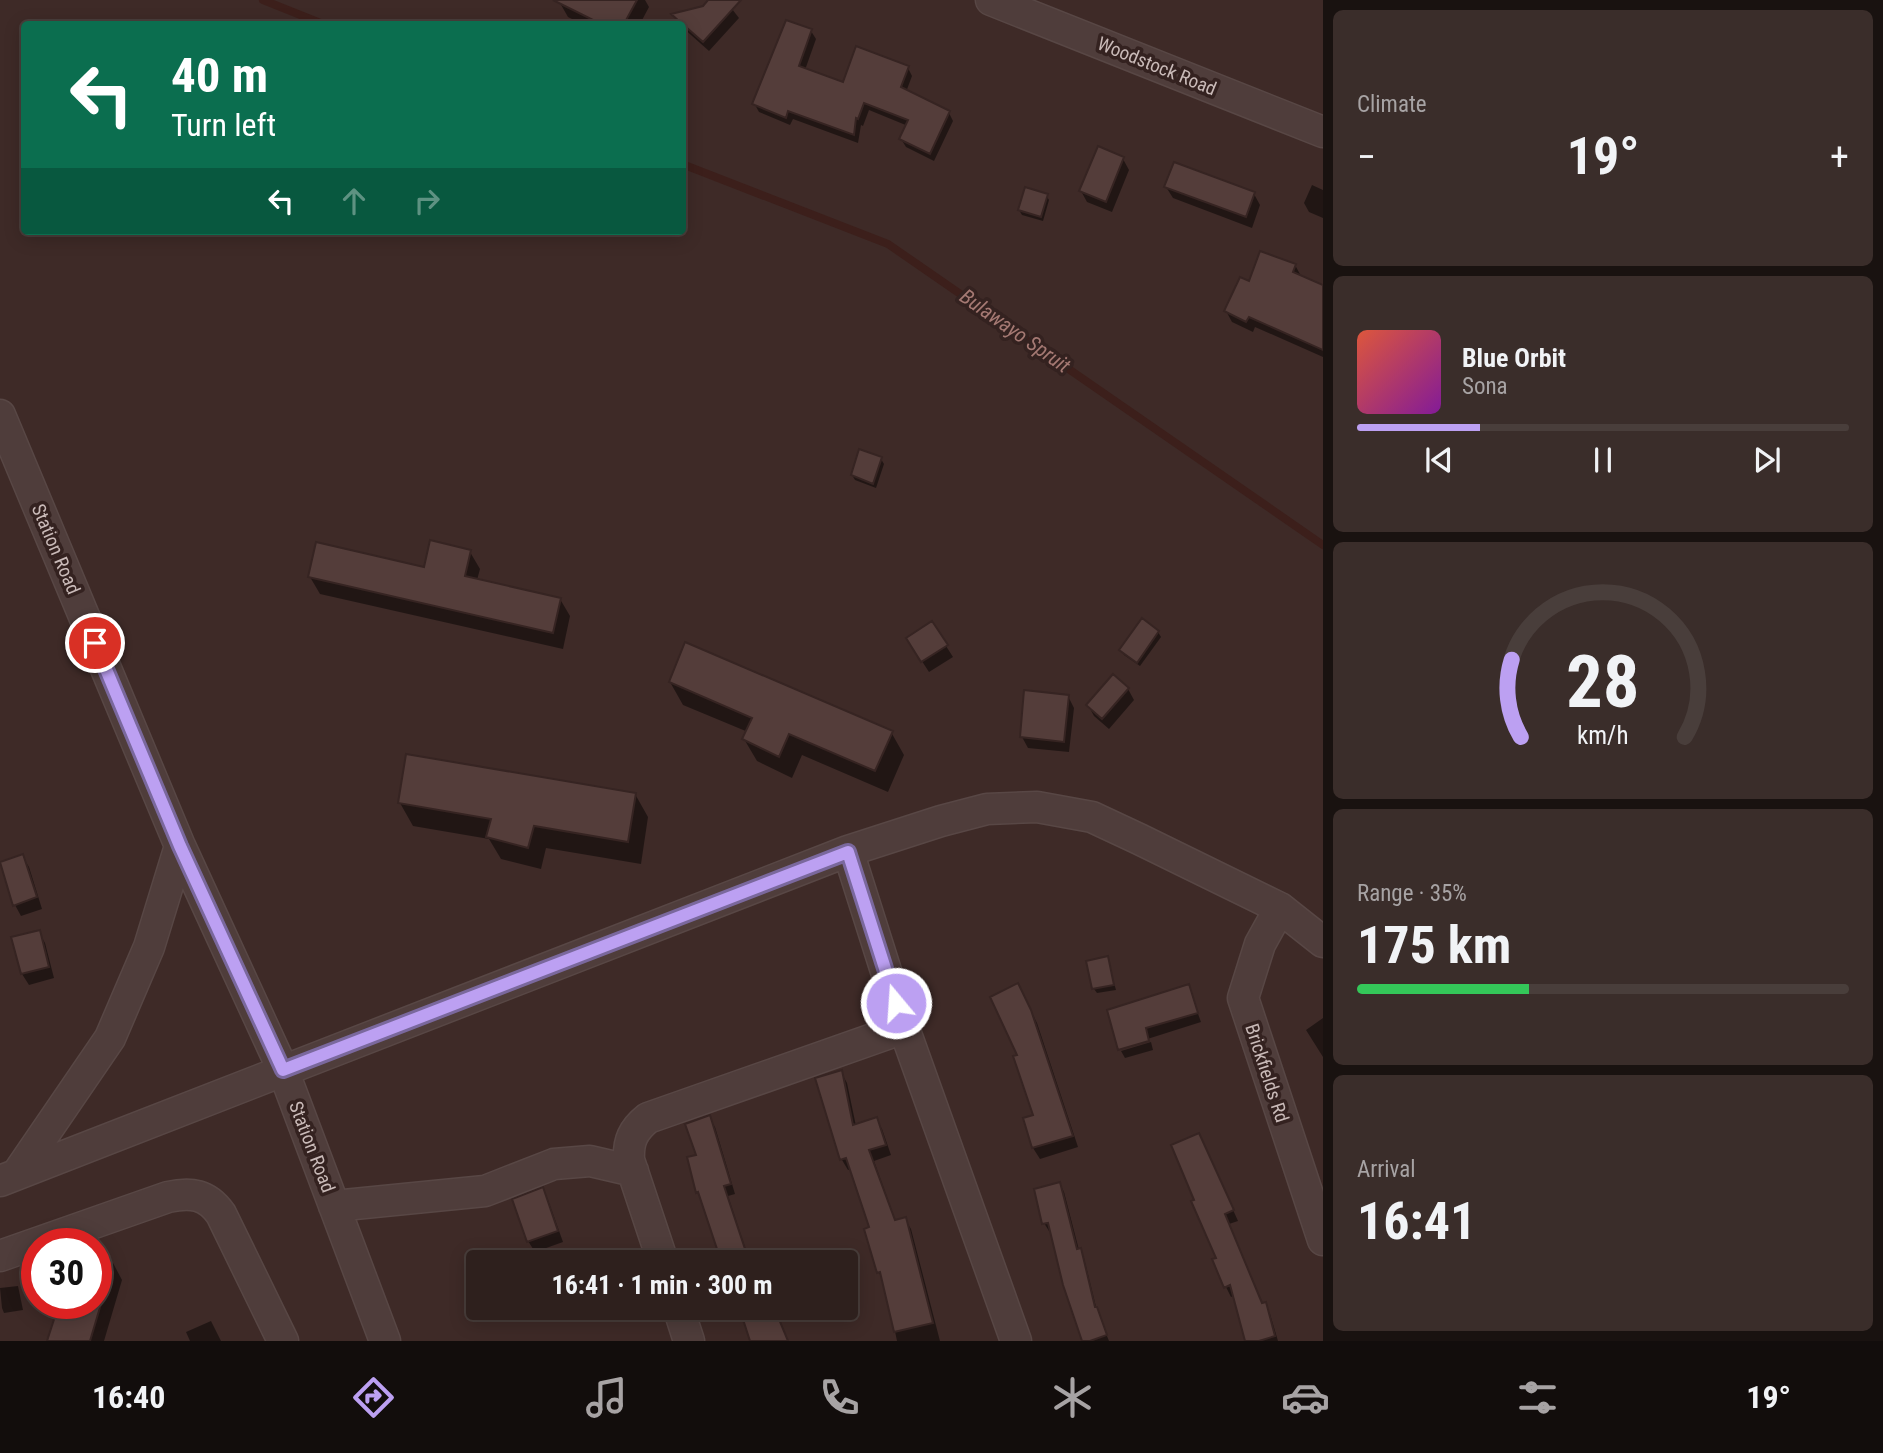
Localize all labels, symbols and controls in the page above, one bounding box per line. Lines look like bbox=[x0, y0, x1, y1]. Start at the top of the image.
street label: Woodstock Road bbox=[1094, 32, 1220, 100]
text: 40 m bbox=[171, 47, 268, 104]
icon: left bbox=[56, 49, 147, 140]
text: Climate bbox=[1357, 91, 1427, 118]
text: Turn left bbox=[171, 106, 276, 144]
text: 19° bbox=[1567, 126, 1639, 187]
text: − bbox=[1357, 135, 1376, 179]
text: + bbox=[1830, 135, 1849, 179]
icon: left bbox=[262, 182, 300, 220]
icon: ahead bbox=[335, 182, 373, 220]
icon: right bbox=[408, 182, 446, 220]
water label: Bulawayo Spruit bbox=[955, 284, 1075, 378]
text: Blue Orbit bbox=[1462, 343, 1566, 373]
text: Sona bbox=[1462, 373, 1508, 400]
icon: previous bbox=[1420, 441, 1458, 479]
icon: pause bbox=[1584, 441, 1622, 479]
icon: next bbox=[1748, 441, 1786, 479]
street label: Station Road bbox=[27, 500, 85, 598]
pin bbox=[65, 613, 125, 673]
icon: arrive bbox=[76, 624, 114, 662]
text: 28 bbox=[1566, 639, 1640, 725]
text: km/h bbox=[1577, 720, 1629, 749]
text: Range · 35% bbox=[1357, 880, 1467, 907]
text: 175 km bbox=[1357, 915, 1511, 976]
position arrow bbox=[859, 966, 933, 1040]
street label: Brickfields Rd bbox=[1240, 1021, 1294, 1125]
street label: Station Road bbox=[284, 1098, 340, 1196]
text: Arrival bbox=[1357, 1156, 1416, 1183]
text: 16:41 bbox=[1357, 1191, 1476, 1252]
speed limit sign: 30 bbox=[21, 1228, 112, 1319]
text: 16:41 · 1 min · 300 m bbox=[552, 1270, 772, 1300]
icon: directions bbox=[349, 1373, 398, 1422]
icon: music bbox=[582, 1373, 631, 1422]
icon: phone bbox=[815, 1373, 864, 1422]
icon: climate bbox=[1048, 1373, 1097, 1422]
icon: car bbox=[1281, 1373, 1330, 1422]
icon: filters bbox=[1513, 1373, 1562, 1422]
text: 16:40 bbox=[92, 1378, 165, 1416]
text: 19° bbox=[1746, 1378, 1791, 1416]

